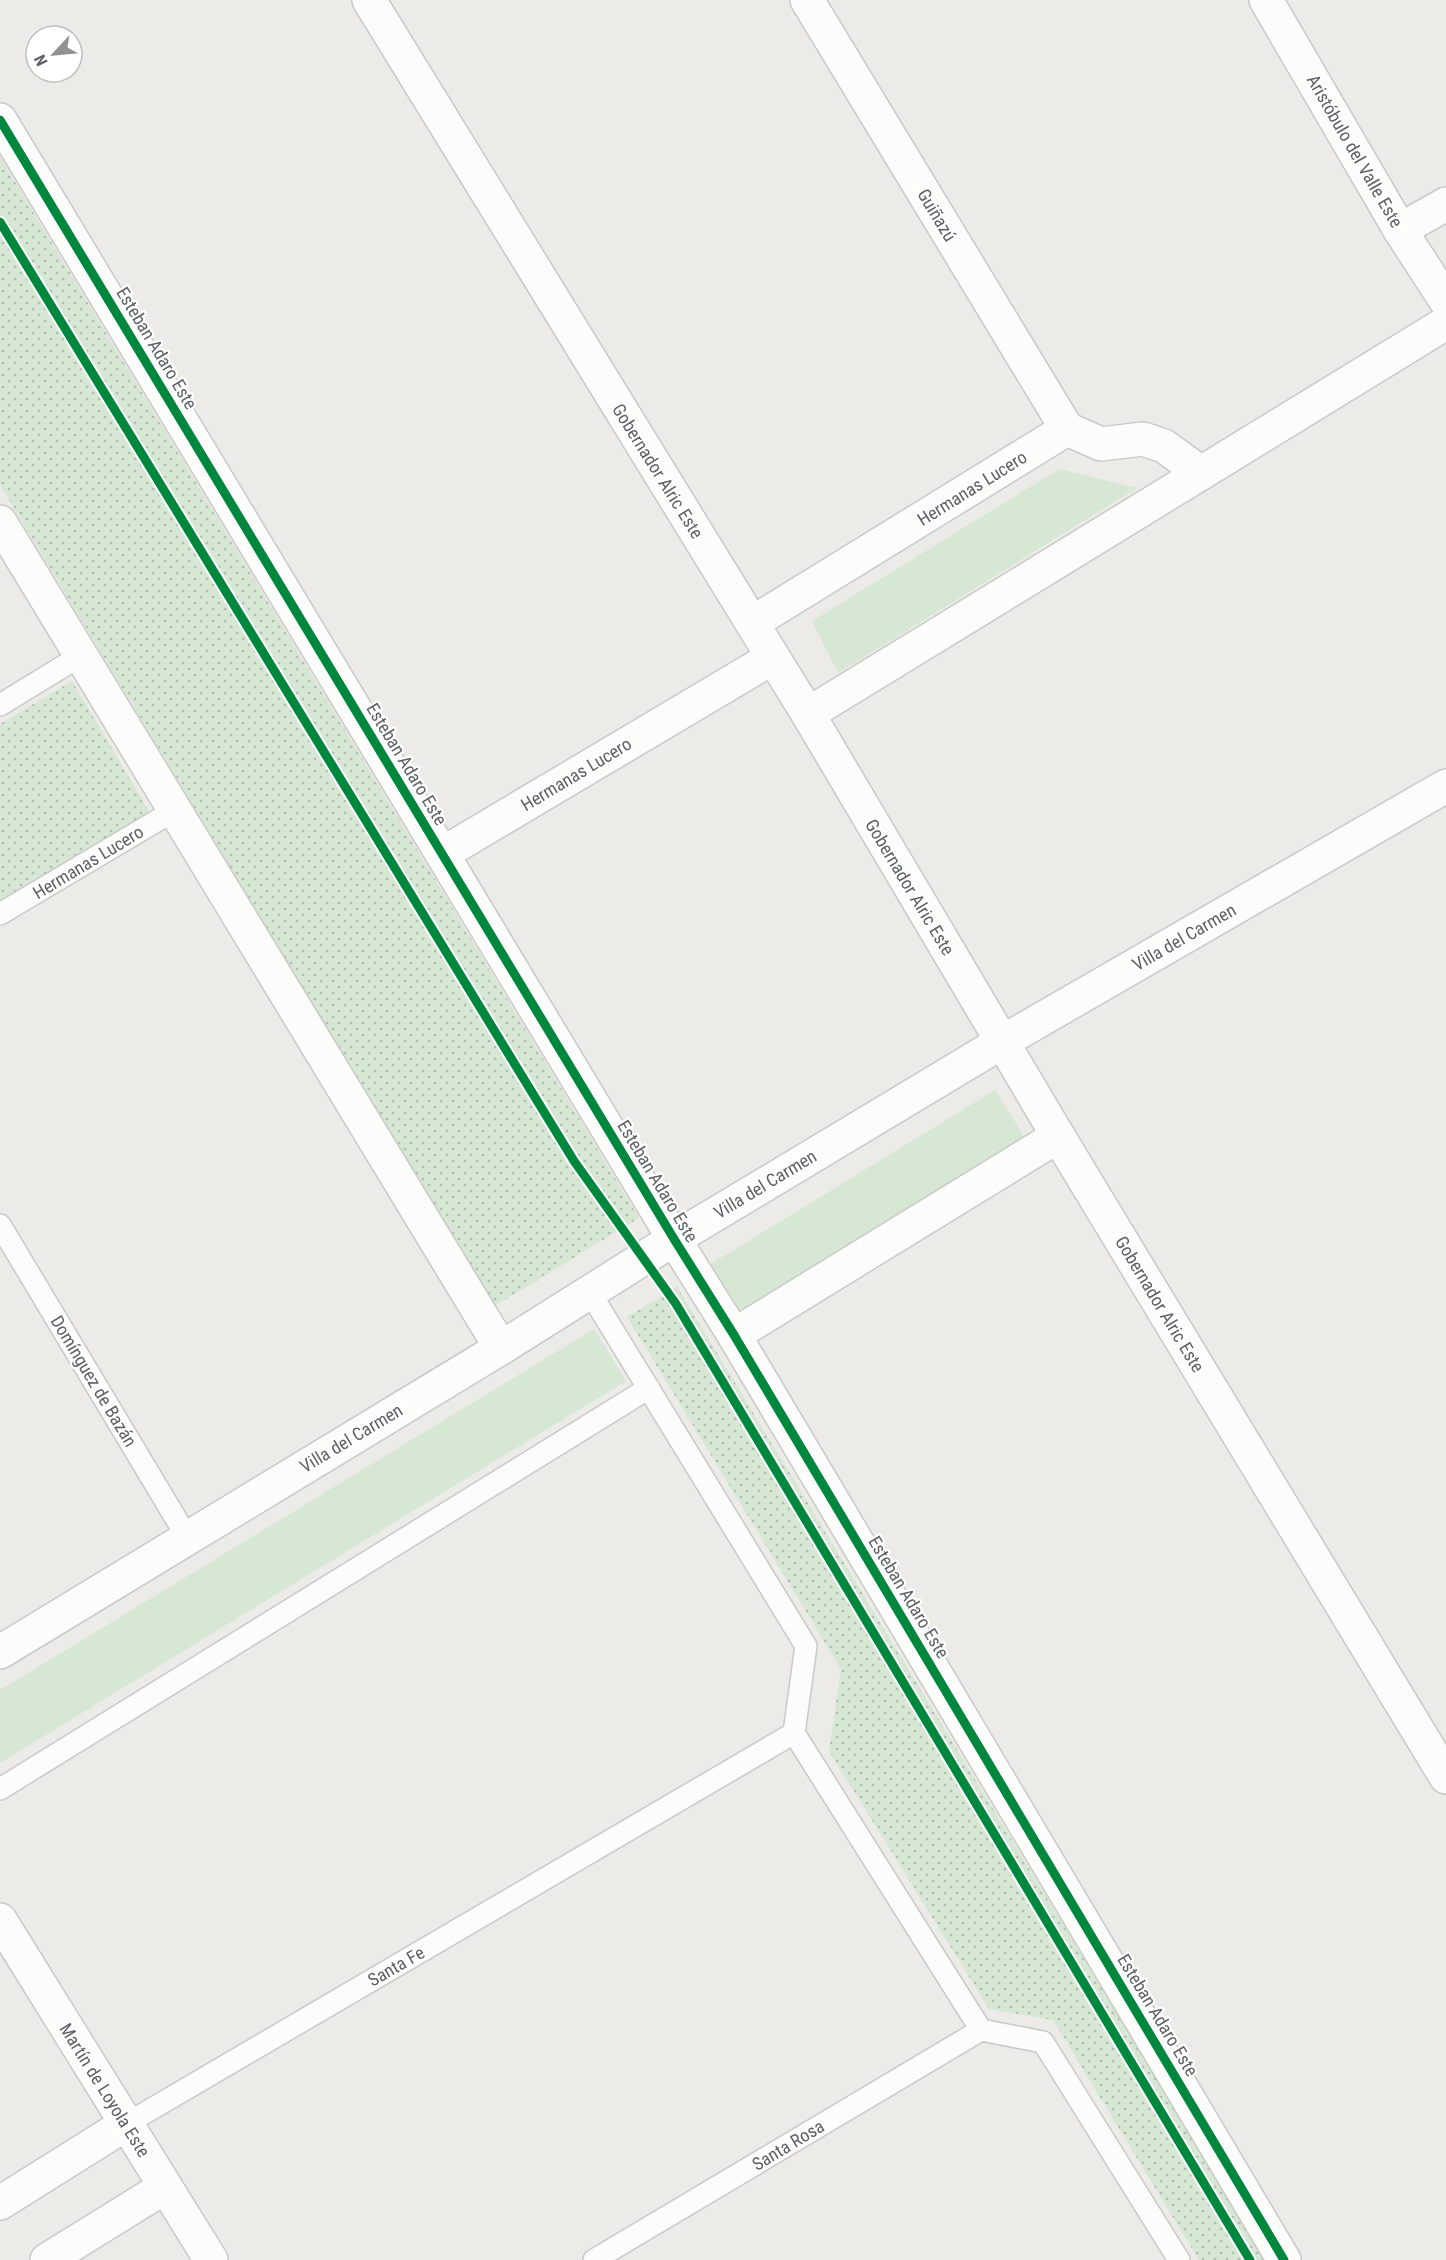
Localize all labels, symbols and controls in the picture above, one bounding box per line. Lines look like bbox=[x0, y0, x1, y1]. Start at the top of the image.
north arrow bbox=[24, 24, 84, 84]
text: N bbox=[30, 52, 52, 69]
street label: Aristóbulo del Valle Este bbox=[1303, 71, 1407, 231]
street label: Guiñazú bbox=[913, 185, 961, 245]
street label: Esteban Adaro Este bbox=[112, 283, 202, 413]
street label: Gobernador Alric Este bbox=[608, 400, 708, 542]
street label: Hermanas Lucero bbox=[913, 446, 1031, 530]
street label: Esteban Adaro Este bbox=[362, 699, 452, 829]
street label: Hermanas Lucero bbox=[517, 733, 635, 815]
street label: Gobernador Alric Este bbox=[861, 815, 959, 959]
street label: Hermanas Lucero bbox=[29, 821, 147, 903]
street label: Villa del Carmen bbox=[1129, 899, 1239, 975]
street label: Esteban Adaro Este bbox=[613, 1116, 703, 1246]
street label: Villa del Carmen bbox=[710, 1145, 820, 1223]
street label: Gobernador Alric Este bbox=[1111, 1232, 1209, 1376]
street label: Domínguez de Bazán bbox=[47, 1312, 141, 1450]
street label: Villa del Carmen bbox=[296, 1399, 406, 1477]
street label: Esteban Adaro Este bbox=[864, 1532, 954, 1662]
street label: Santa Fe bbox=[364, 1941, 428, 1991]
street label: Esteban Adaro Este bbox=[1113, 1950, 1203, 2080]
street label: Martín de Loyola Este bbox=[55, 2019, 155, 2161]
street label: Santa Rosa bbox=[748, 2115, 828, 2175]

